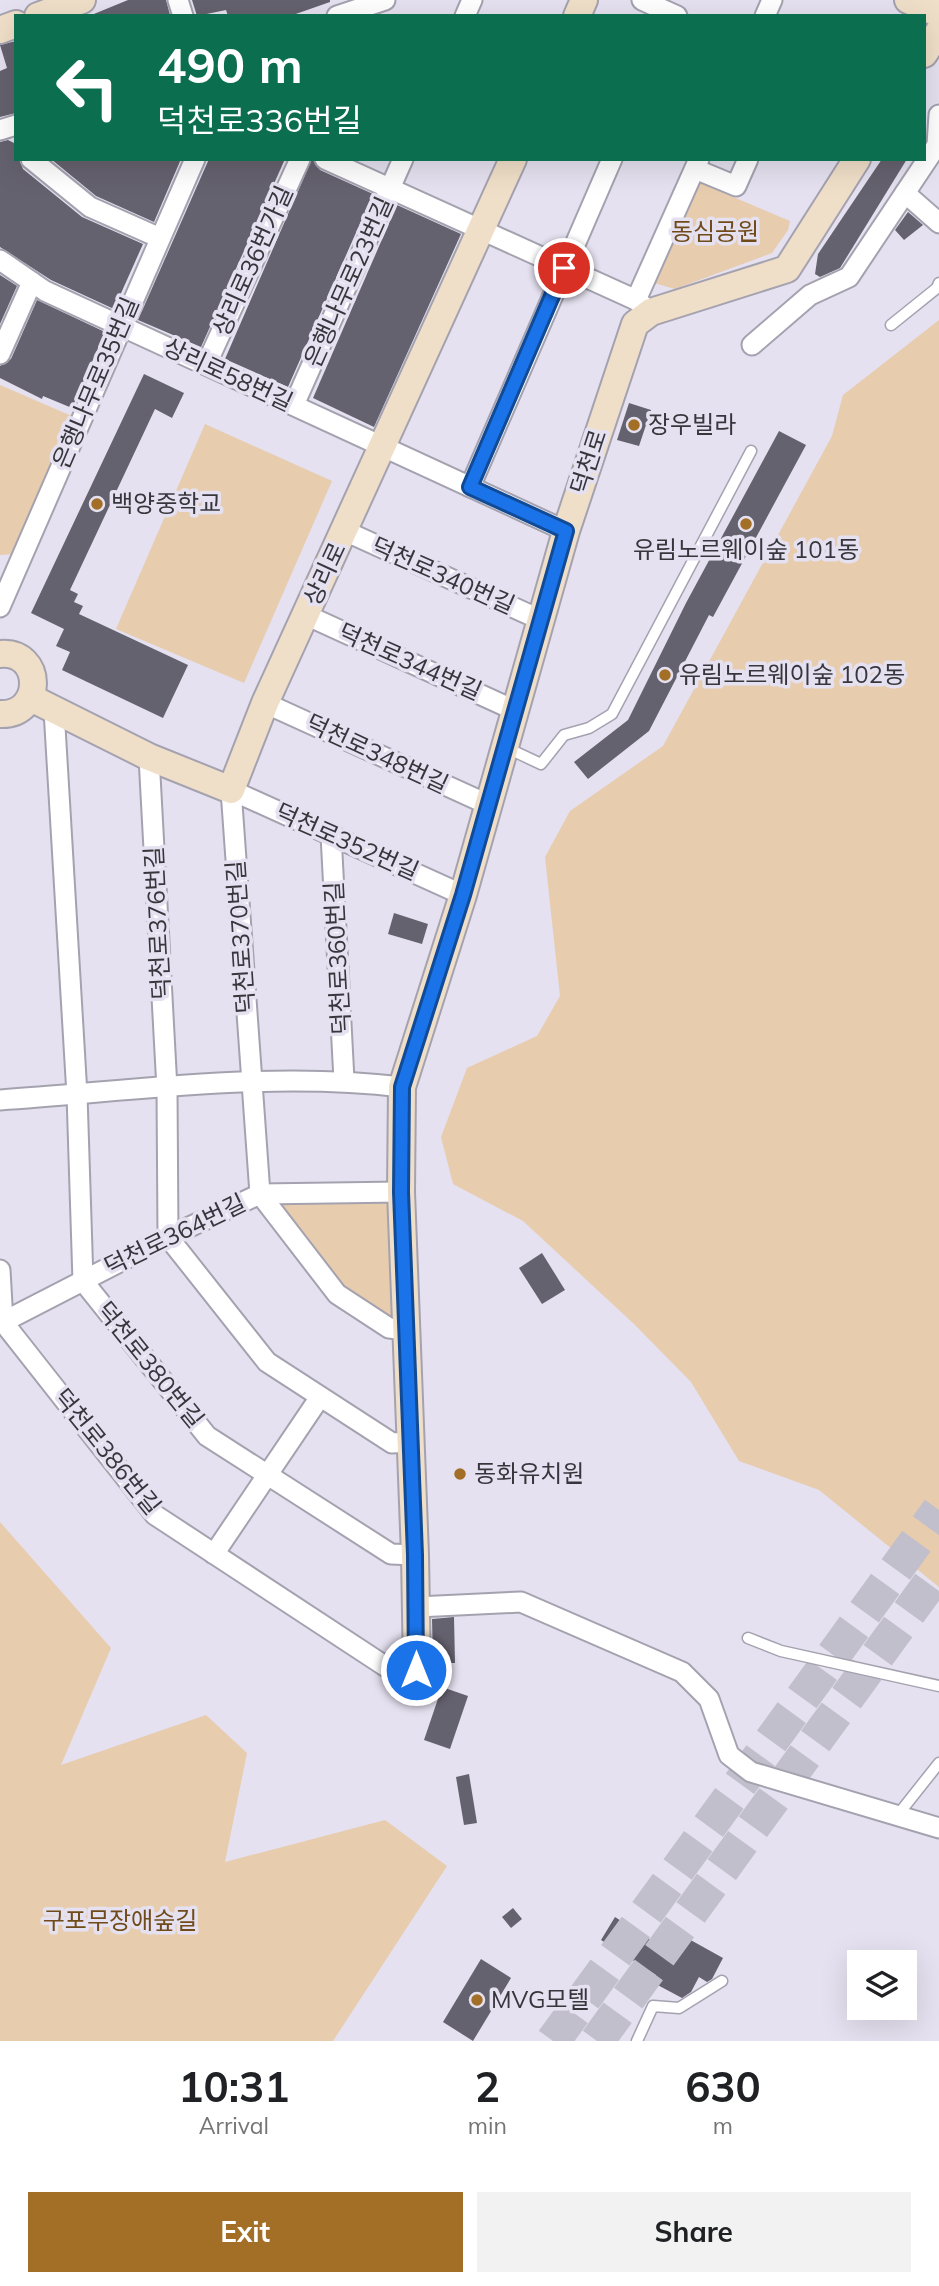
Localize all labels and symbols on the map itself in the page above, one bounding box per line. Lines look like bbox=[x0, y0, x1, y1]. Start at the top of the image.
street label: 상리로36번가길 bbox=[206, 181, 299, 340]
street label: 은행나무로23번길 bbox=[297, 192, 399, 371]
park label: 동심공원 bbox=[671, 216, 759, 246]
pin bbox=[534, 238, 594, 298]
street label: 은행나무로35번길 bbox=[45, 292, 145, 473]
street label: 상리로58번길 bbox=[159, 331, 298, 417]
place label: 장우빌라 bbox=[648, 409, 736, 439]
marker: 장우빌라 bbox=[626, 417, 642, 433]
street label: 덕천로 bbox=[564, 426, 613, 498]
place label: 백양중학교 bbox=[111, 488, 221, 518]
marker: 백양중학교 bbox=[89, 496, 105, 512]
marker: 유림노르웨이숲 101동 bbox=[738, 516, 754, 532]
street label: 덕천로340번길 bbox=[367, 530, 520, 620]
place label: 유림노르웨이숲 101동 bbox=[633, 534, 859, 564]
street label: 상리로 bbox=[296, 537, 352, 610]
street label: 덕천로344번길 bbox=[334, 616, 487, 706]
place label: 유림노르웨이숲 102동 bbox=[679, 659, 905, 689]
marker: 유림노르웨이숲 102동 bbox=[657, 667, 673, 683]
street label: 덕천로348번길 bbox=[301, 707, 453, 799]
street label: 덕천로352번길 bbox=[271, 796, 424, 886]
street label: 덕천로376번길 bbox=[138, 846, 176, 1001]
street label: 덕천로370번길 bbox=[220, 859, 260, 1015]
street label: 덕천로360번길 bbox=[318, 881, 356, 1036]
street label: 덕천로364번길 bbox=[99, 1187, 250, 1281]
street label: 덕천로380번길 bbox=[91, 1295, 211, 1433]
street label: 덕천로386번길 bbox=[48, 1382, 168, 1520]
place label: 동화유치원 bbox=[474, 1458, 584, 1488]
marker: 동화유치원 bbox=[452, 1466, 468, 1482]
position arrow bbox=[379, 1633, 453, 1707]
park label: 구포무장애숲길 bbox=[43, 1905, 197, 1935]
place label: MVG모텔 bbox=[491, 1984, 590, 2014]
marker: MVG모텔 bbox=[469, 1992, 485, 2008]

